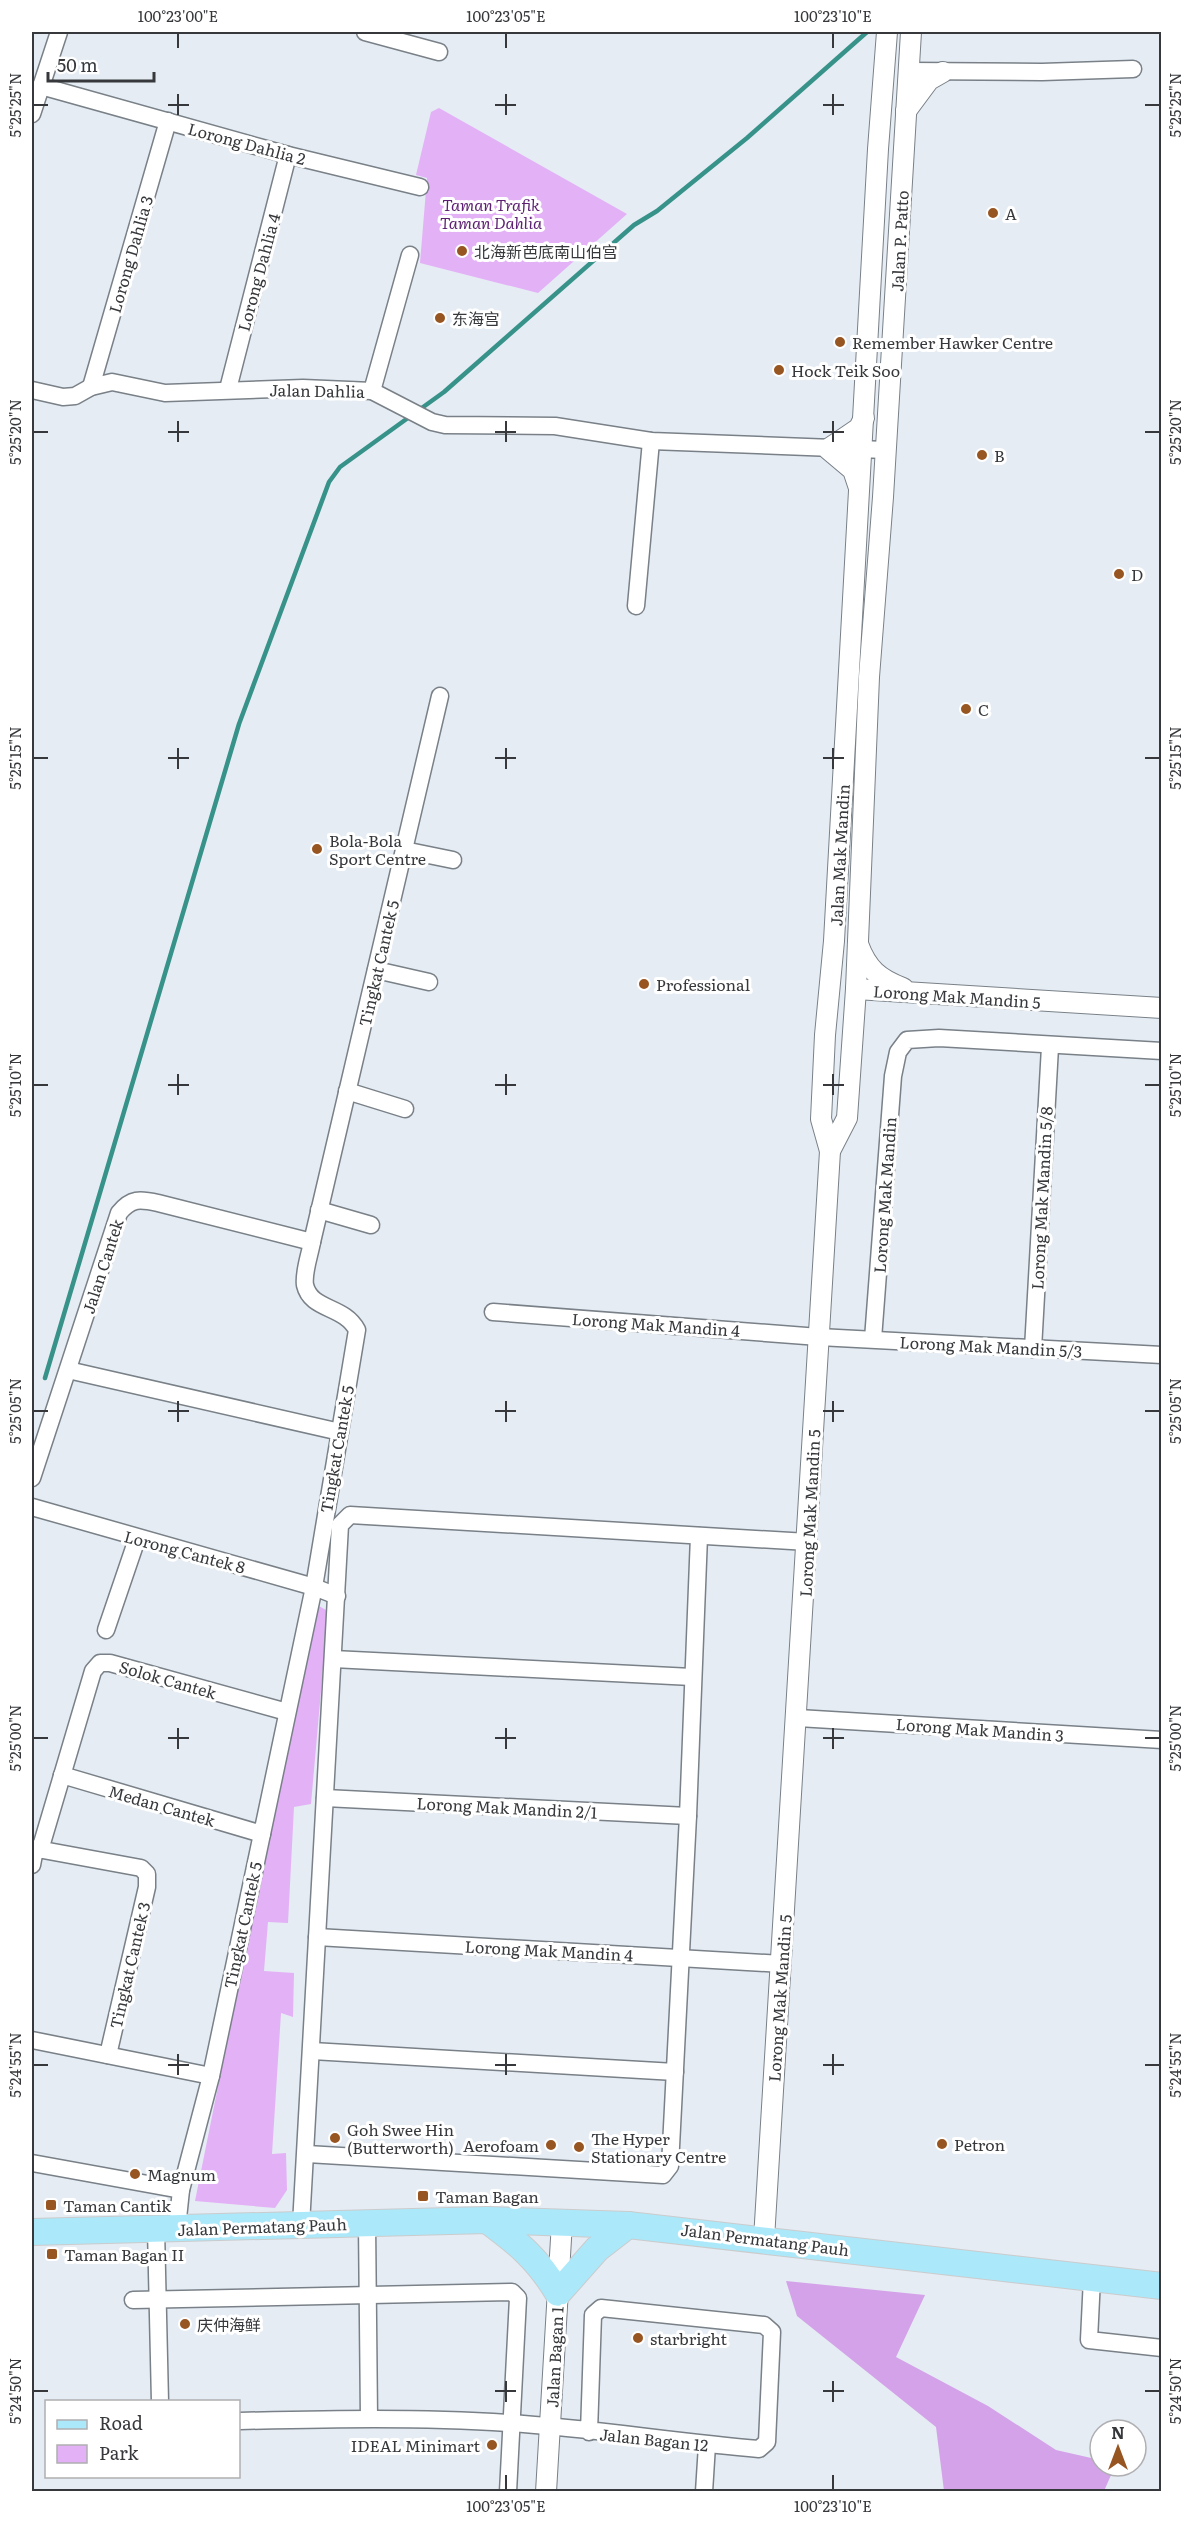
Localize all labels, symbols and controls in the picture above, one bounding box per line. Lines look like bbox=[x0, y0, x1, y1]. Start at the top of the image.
text: 100°23'00"E bbox=[138, 4, 218, 27]
text: 100°23'05"E bbox=[466, 4, 546, 27]
text: 100°23'10"E bbox=[794, 4, 872, 27]
scale bar bbox=[48, 45, 154, 83]
text: 50 m bbox=[57, 51, 98, 78]
text: 5°25'25"N bbox=[3, 73, 26, 137]
text: 5°25'25"N bbox=[1163, 73, 1186, 137]
street label: Lorong Dahlia 2 bbox=[186, 116, 308, 170]
street label: Jalan P. Patto bbox=[884, 190, 914, 292]
street label: Lorong Dahlia 3 bbox=[102, 192, 158, 316]
park label: Taman Trafik Taman Dahlia bbox=[440, 192, 543, 234]
place label: A bbox=[1005, 201, 1017, 225]
marker: A bbox=[986, 206, 1000, 220]
street label: Lorong Dahlia 4 bbox=[231, 210, 285, 334]
place label: 北海新芭底南山伯宫 bbox=[474, 239, 618, 263]
marker: 北海新芭底南山伯宫 bbox=[455, 244, 469, 258]
place label: 东海宫 bbox=[452, 306, 500, 330]
marker: 东海宫 bbox=[433, 311, 447, 325]
place label: Remember Hawker Centre bbox=[852, 330, 1053, 354]
marker: Remember Hawker Centre bbox=[833, 335, 847, 349]
place label: Hock Teik Soo bbox=[791, 358, 900, 382]
marker: Hock Teik Soo bbox=[772, 363, 786, 377]
street label: Jalan Dahlia bbox=[269, 377, 365, 403]
text: 5°25'20"N bbox=[3, 399, 26, 465]
text: 5°25'20"N bbox=[1163, 399, 1186, 465]
place label: B bbox=[994, 443, 1005, 467]
marker: B bbox=[975, 448, 989, 462]
place label: D bbox=[1131, 562, 1143, 586]
marker: D bbox=[1112, 567, 1126, 581]
place label: C bbox=[978, 697, 989, 721]
marker: C bbox=[959, 702, 973, 716]
text: 5°25'15"N bbox=[3, 726, 26, 790]
text: 5°25'15"N bbox=[1163, 726, 1186, 790]
street label: Jalan Mak Mandin bbox=[823, 783, 855, 927]
place label: Bola-Bola Sport Centre bbox=[329, 828, 426, 870]
marker: Bola-Bola Sport Centre bbox=[310, 842, 324, 856]
street label: Tingkat Cantek 5 bbox=[352, 897, 404, 1029]
place label: Professional bbox=[656, 972, 750, 996]
marker: Professional bbox=[637, 977, 651, 991]
street label: Lorong Mak Mandin 5 bbox=[872, 978, 1042, 1014]
text: 5°25'10"N bbox=[3, 1053, 26, 1117]
text: 5°25'10"N bbox=[1163, 1053, 1186, 1117]
street label: Lorong Mak Mandin 5/8 bbox=[1024, 1106, 1058, 1290]
street label: Lorong Mak Mandin bbox=[867, 1116, 901, 1274]
street label: Jalan Cantek bbox=[75, 1215, 129, 1316]
street label: Lorong Mak Mandin 4 bbox=[571, 1306, 741, 1342]
street label: Lorong Mak Mandin 5/3 bbox=[899, 1329, 1083, 1363]
text: 5°25'05"N bbox=[3, 1378, 26, 1444]
text: 5°25'05"N bbox=[1163, 1378, 1186, 1444]
street label: Tingkat Cantek 5 bbox=[313, 1383, 359, 1515]
street label: Lorong Mak Mandin 5 bbox=[793, 1429, 825, 1597]
street label: Lorong Cantek 8 bbox=[122, 1523, 248, 1579]
street label: Solok Cantek bbox=[117, 1654, 220, 1704]
text: 5°25'00"N bbox=[3, 1705, 26, 1771]
text: 5°25'00"N bbox=[1163, 1705, 1186, 1771]
street label: Lorong Mak Mandin 3 bbox=[895, 1711, 1065, 1747]
street label: Medan Cantek bbox=[106, 1778, 218, 1832]
street label: Lorong Mak Mandin 2/1 bbox=[416, 1790, 599, 1824]
street label: Tingkat Cantek 5 bbox=[217, 1859, 267, 1991]
street label: Tingkat Cantek 3 bbox=[103, 1899, 155, 2031]
street label: Lorong Mak Mandin 5 bbox=[761, 1913, 797, 2083]
street label: Lorong Mak Mandin 4 bbox=[464, 1934, 634, 1966]
text: 5°24'55"N bbox=[3, 2032, 26, 2098]
text: 5°24'55"N bbox=[1163, 2032, 1186, 2098]
place label: Goh Swee Hin (Butterworth) bbox=[347, 2117, 454, 2159]
place label: The Hyper Stationary Centre bbox=[591, 2126, 726, 2168]
marker: Goh Swee Hin (Butterworth) bbox=[328, 2131, 342, 2145]
place label: Petron bbox=[954, 2132, 1005, 2156]
place label: Aerofoam bbox=[463, 2133, 539, 2157]
marker: Petron bbox=[935, 2137, 949, 2151]
marker: Aerofoam bbox=[544, 2138, 558, 2152]
marker: The Hyper Stationary Centre bbox=[572, 2140, 586, 2154]
place label: Magnum bbox=[147, 2162, 217, 2186]
marker: Magnum bbox=[128, 2167, 142, 2181]
place label: Taman Bagan bbox=[435, 2184, 539, 2208]
marker: Taman Bagan bbox=[416, 2189, 430, 2203]
place label: Taman Cantik bbox=[63, 2193, 171, 2217]
marker: Taman Cantik bbox=[44, 2198, 58, 2212]
street label: Jalan Permatang Pauh bbox=[177, 2211, 348, 2241]
street label: Jalan Permatang Pauh bbox=[679, 2217, 851, 2261]
place label: Taman Bagan II bbox=[64, 2242, 184, 2266]
marker: Taman Bagan II bbox=[45, 2247, 59, 2261]
street label: Jalan Bagan 1 bbox=[539, 2305, 569, 2408]
place label: 庆仲海鲜 bbox=[197, 2312, 261, 2336]
marker: 庆仲海鲜 bbox=[178, 2317, 192, 2331]
place label: starbright bbox=[650, 2326, 727, 2350]
marker: starbright bbox=[631, 2331, 645, 2345]
text: 5°24'50"N bbox=[3, 2358, 26, 2424]
text: 5°24'50"N bbox=[1163, 2358, 1186, 2424]
legend bbox=[45, 2400, 240, 2478]
text: Road bbox=[99, 2409, 143, 2436]
north arrow bbox=[1088, 2418, 1148, 2478]
text: N bbox=[1111, 2420, 1125, 2444]
street label: Jalan Bagan 12 bbox=[598, 2421, 710, 2457]
place label: IDEAL Minimart bbox=[351, 2433, 481, 2457]
marker: IDEAL Minimart bbox=[485, 2438, 499, 2452]
text: Park bbox=[99, 2439, 140, 2466]
text: 100°23'05"E bbox=[466, 2494, 546, 2517]
text: 100°23'10"E bbox=[794, 2494, 872, 2517]

